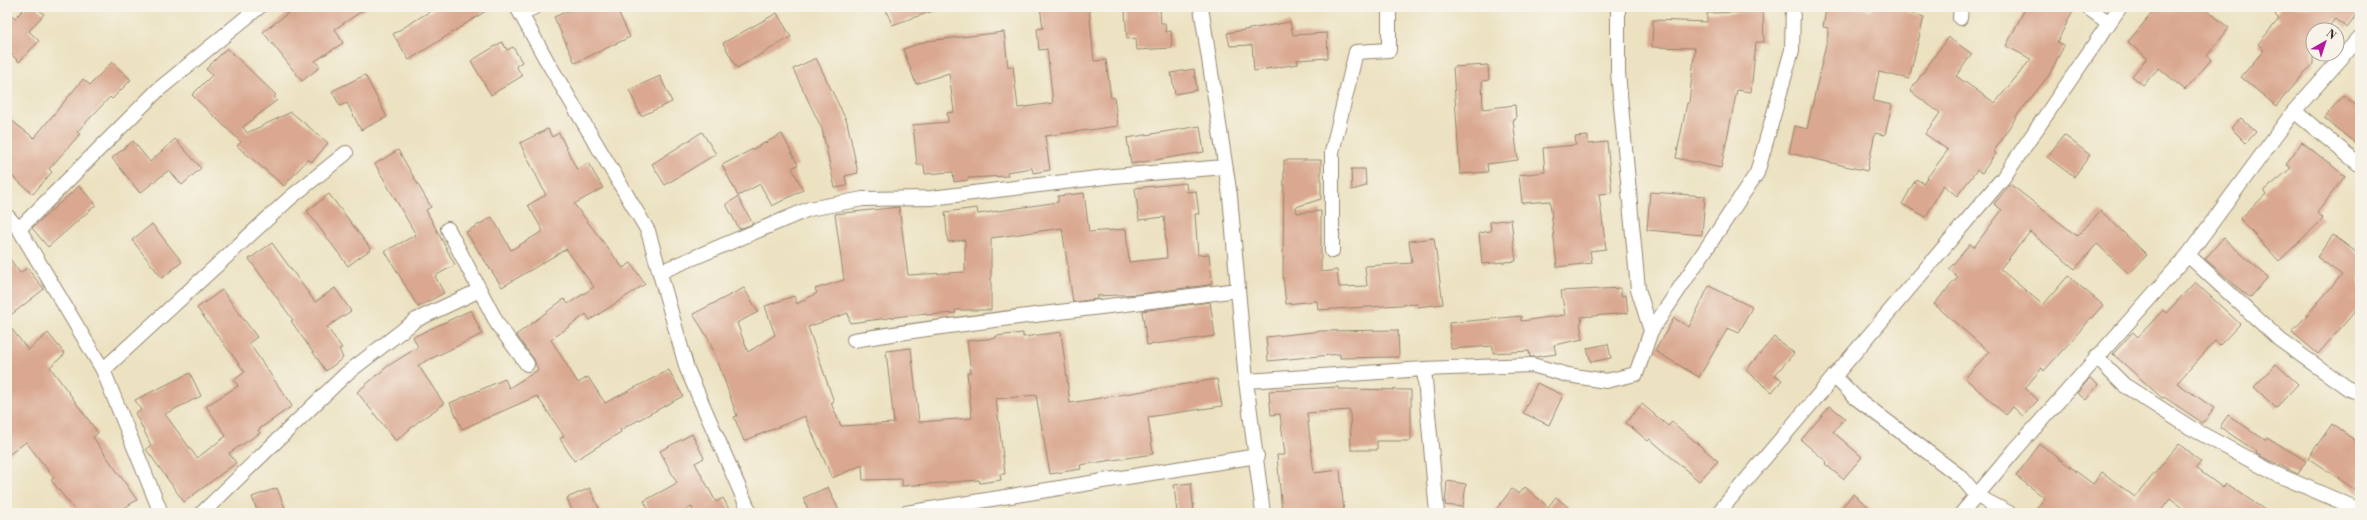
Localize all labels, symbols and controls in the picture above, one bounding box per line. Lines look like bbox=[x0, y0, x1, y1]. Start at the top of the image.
north arrow bbox=[2305, 22, 2345, 62]
text: N bbox=[2323, 27, 2339, 43]

